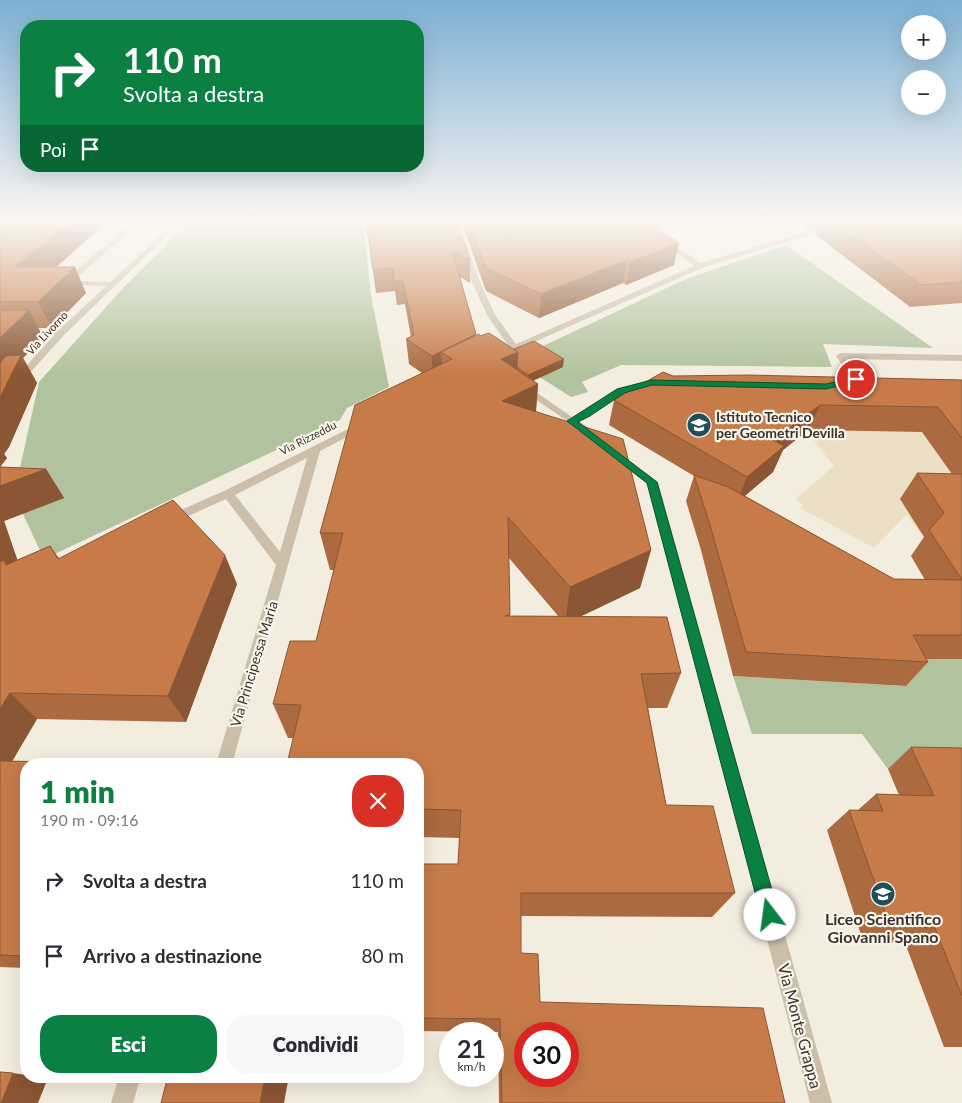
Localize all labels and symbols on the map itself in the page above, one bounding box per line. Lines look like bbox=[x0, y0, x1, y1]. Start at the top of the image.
street label: Via Livorno bbox=[23, 308, 70, 357]
pin bbox=[835, 358, 877, 400]
place label: Istituto Tecnico per Geometri Devilla bbox=[716, 408, 845, 441]
school or university icon: Istituto Tecnico per Geometri Devilla bbox=[686, 412, 712, 438]
street label: Via Rizzeddu bbox=[277, 418, 338, 457]
street label: Via Principessa Maria bbox=[226, 599, 281, 729]
school or university icon: Liceo Scientifico Giovanni Spano bbox=[870, 881, 896, 907]
position arrow bbox=[743, 888, 795, 940]
place label: Liceo Scientifico Giovanni Spano bbox=[825, 909, 941, 946]
street label: Via Monte Grappa bbox=[775, 961, 826, 1090]
speed limit sign: 30 bbox=[514, 1022, 579, 1087]

